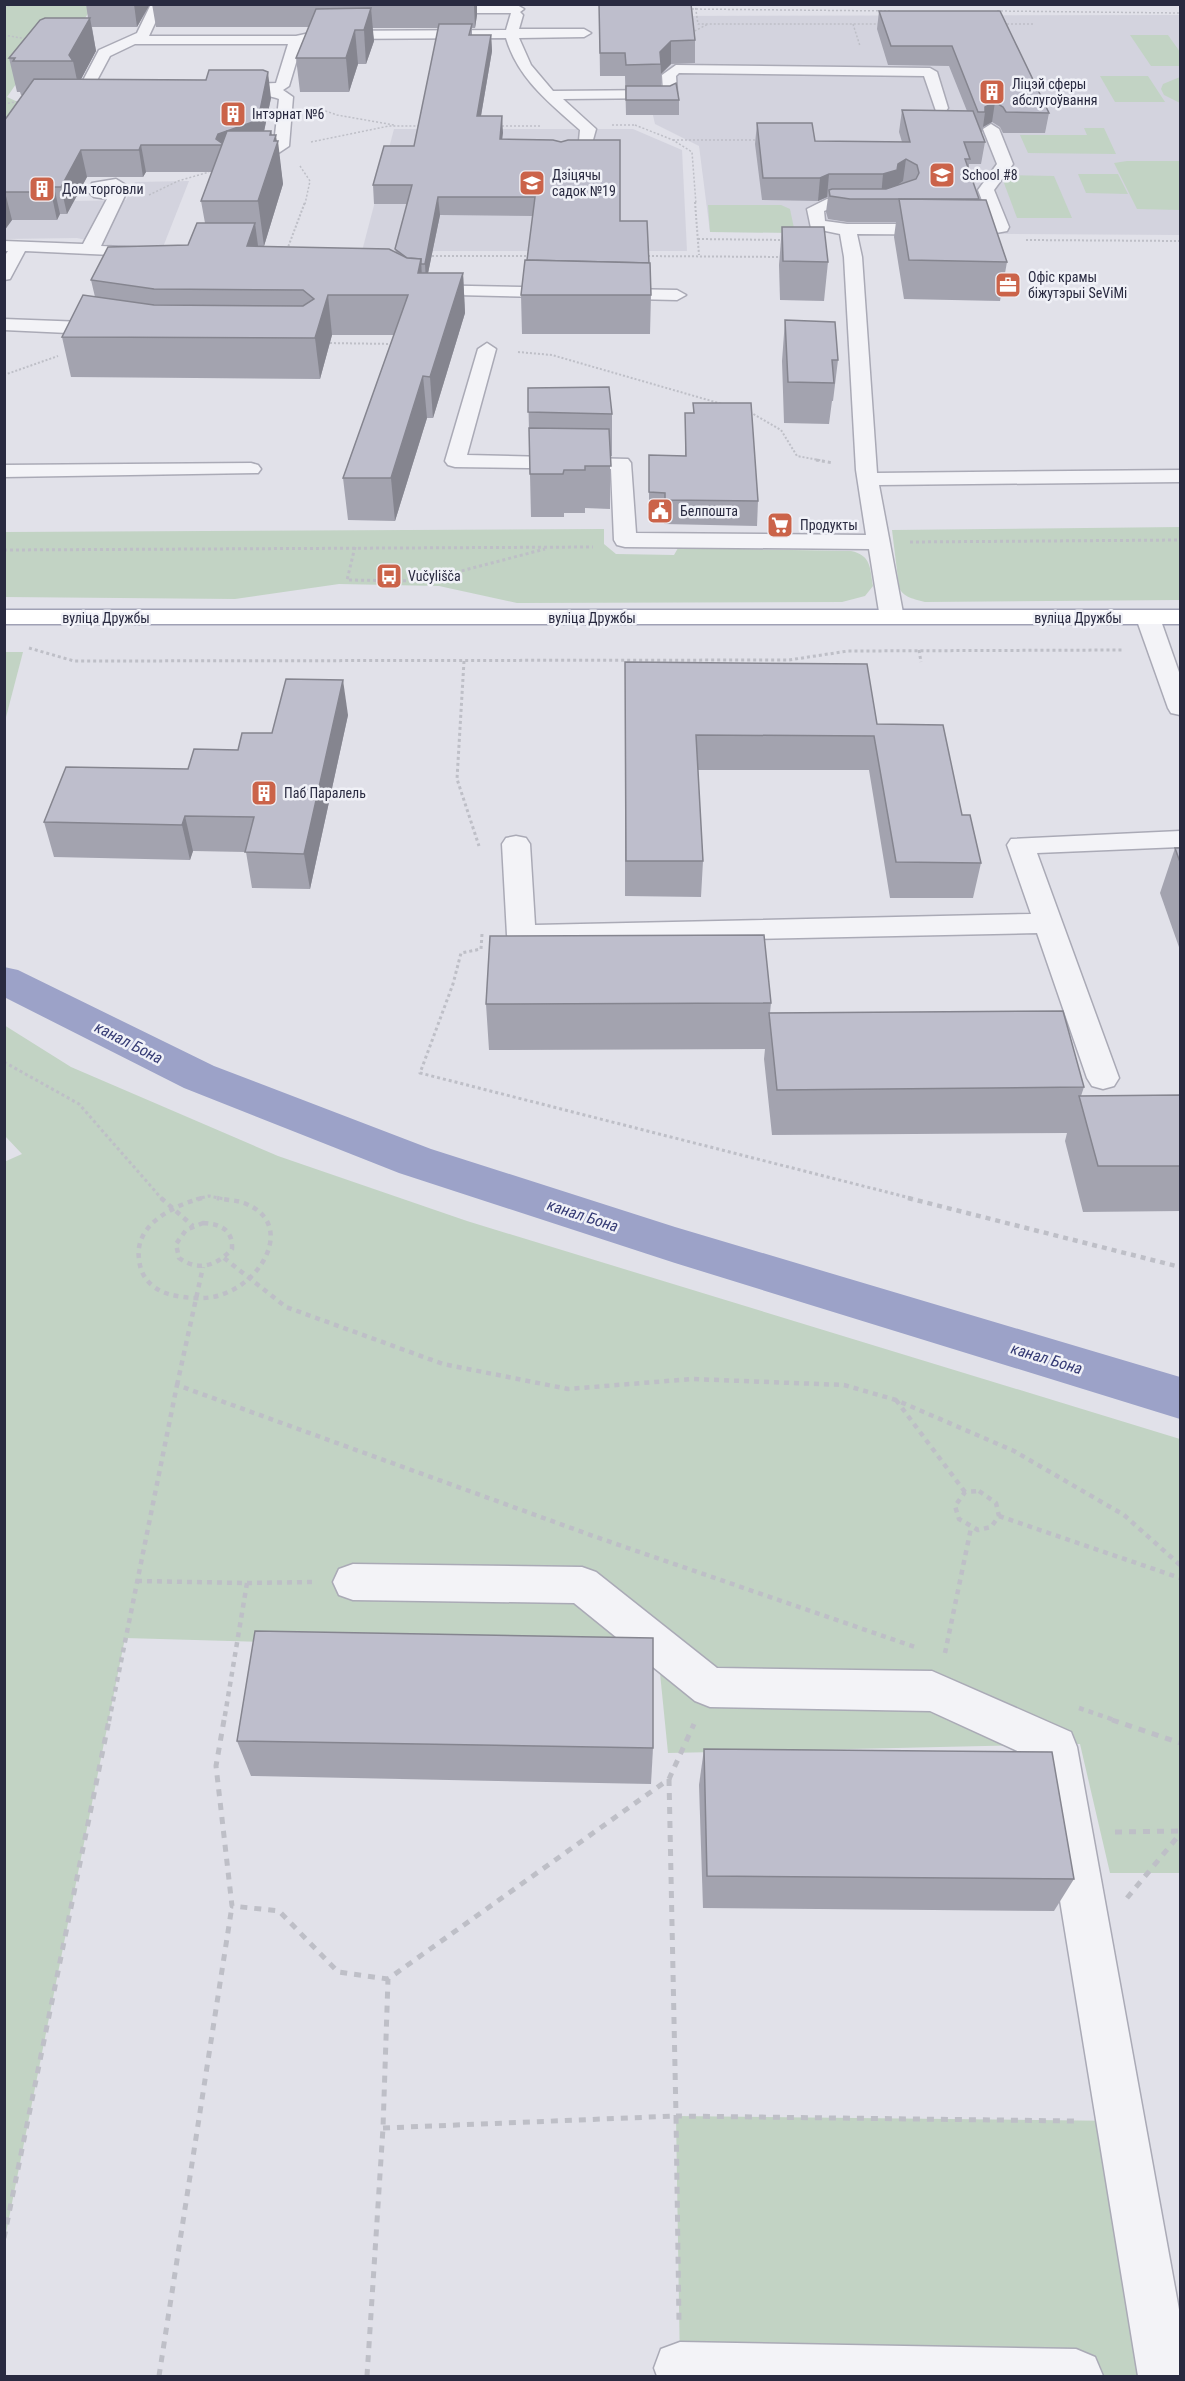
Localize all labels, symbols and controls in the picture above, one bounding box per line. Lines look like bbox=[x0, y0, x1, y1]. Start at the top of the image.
place label: Ліцэй сферы абслугоўвання bbox=[1012, 76, 1098, 108]
building icon: Ліцэй сферы абслугоўвання bbox=[977, 77, 1007, 107]
building icon: Інтэрнат №6 bbox=[218, 99, 248, 129]
place label: Інтэрнат №6 bbox=[252, 106, 324, 122]
school or university icon: School #8 bbox=[927, 160, 957, 190]
place label: Дзіцячы садок №19 bbox=[552, 167, 616, 199]
place label: School #8 bbox=[962, 167, 1018, 183]
school or university icon: Дзіцячы садок №19 bbox=[517, 168, 547, 198]
building icon: Дом торговли bbox=[27, 174, 57, 204]
place label: Дом торговли bbox=[62, 181, 144, 197]
place label: Офіс крамы біжутэрыі SeViMi bbox=[1028, 269, 1127, 301]
office icon: Офіс крамы біжутэрыі SeViMi bbox=[993, 270, 1023, 300]
public building icon: Белпошта bbox=[645, 496, 675, 526]
place label: Белпошта bbox=[680, 503, 738, 519]
supermarket icon: Продукты bbox=[765, 510, 795, 540]
place label: Продукты bbox=[800, 517, 858, 533]
bus stop icon: Vučylišča bbox=[374, 561, 404, 591]
place label: Vučylišča bbox=[408, 568, 461, 584]
street label: вуліца Дружбы bbox=[62, 610, 150, 626]
street label: вуліца Дружбы bbox=[548, 610, 636, 626]
street label: вуліца Дружбы bbox=[1034, 610, 1122, 626]
building icon: Паб Паралель bbox=[249, 778, 279, 808]
place label: Паб Паралель bbox=[284, 785, 366, 801]
water label: канал Бона bbox=[92, 1017, 166, 1068]
water label: канал Бона bbox=[545, 1195, 621, 1236]
water label: канал Бона bbox=[1009, 1339, 1085, 1378]

